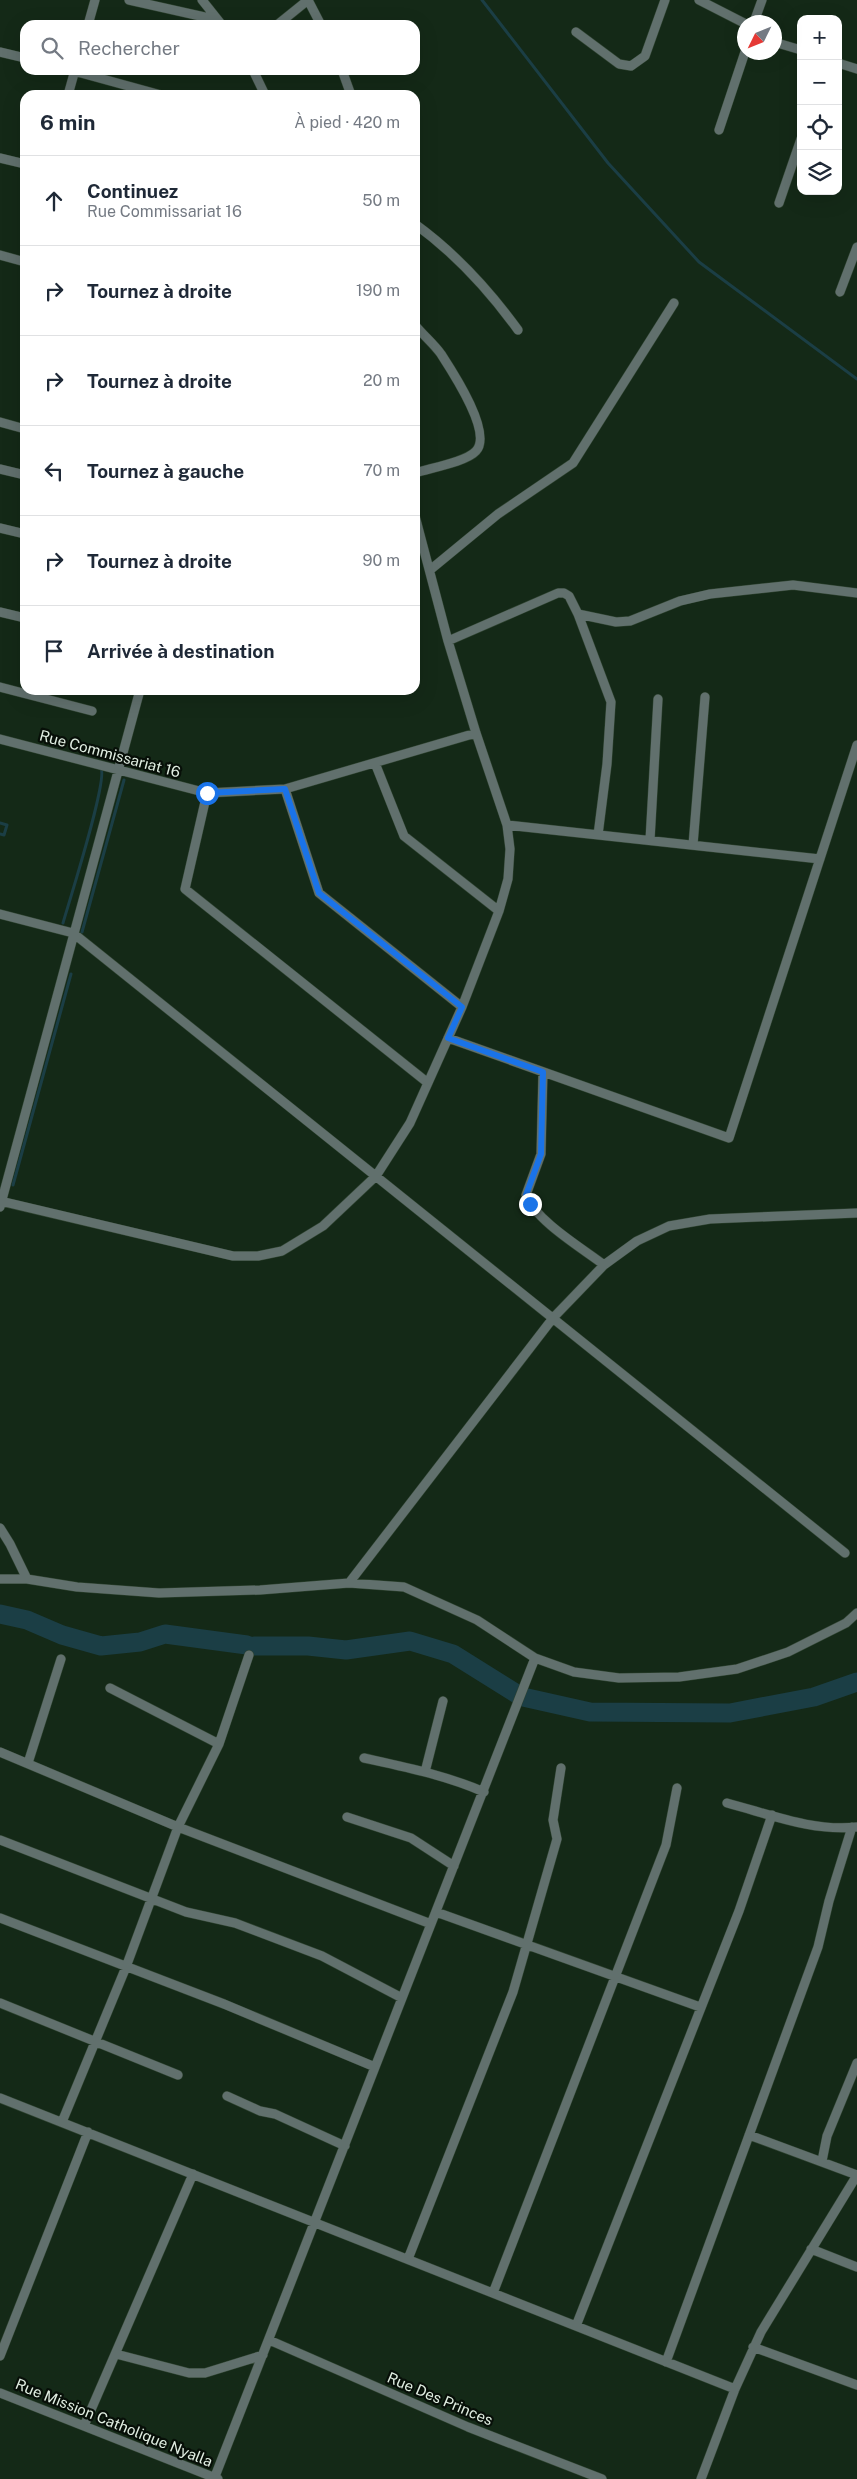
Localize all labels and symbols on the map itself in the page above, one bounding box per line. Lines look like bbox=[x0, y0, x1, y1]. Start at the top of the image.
north arrow bbox=[737, 15, 782, 60]
street label: Rue Commissariat 16 bbox=[38, 727, 182, 781]
route start bbox=[196, 782, 219, 805]
route end bbox=[519, 1193, 542, 1216]
street label: Rue Des Princes bbox=[385, 2369, 495, 2428]
street label: Rue Mission Catholique Nyalla bbox=[13, 2375, 215, 2470]

